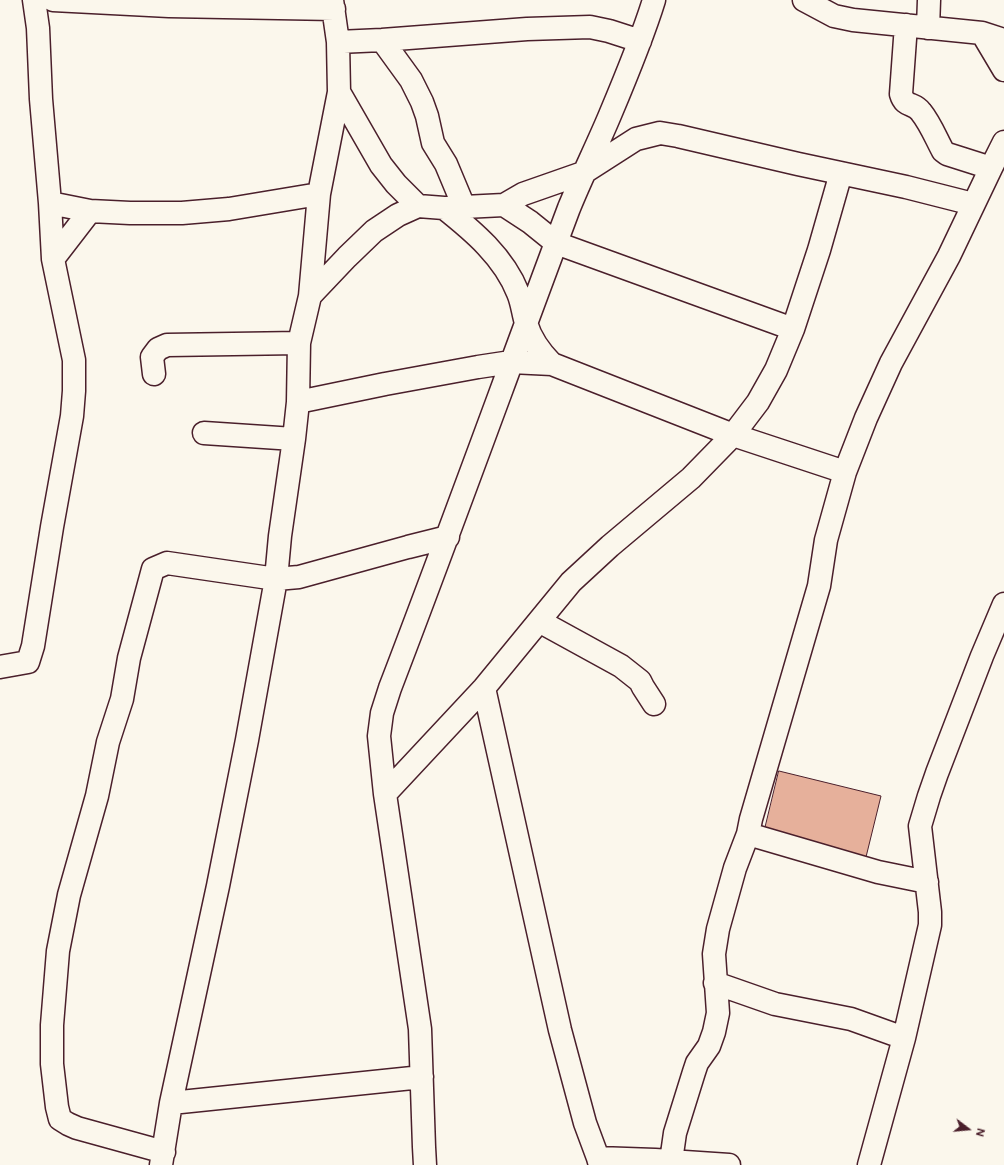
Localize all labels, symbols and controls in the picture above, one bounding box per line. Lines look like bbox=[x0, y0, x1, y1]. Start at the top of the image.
north arrow bbox=[948, 1109, 988, 1149]
text: N bbox=[973, 1127, 987, 1138]

